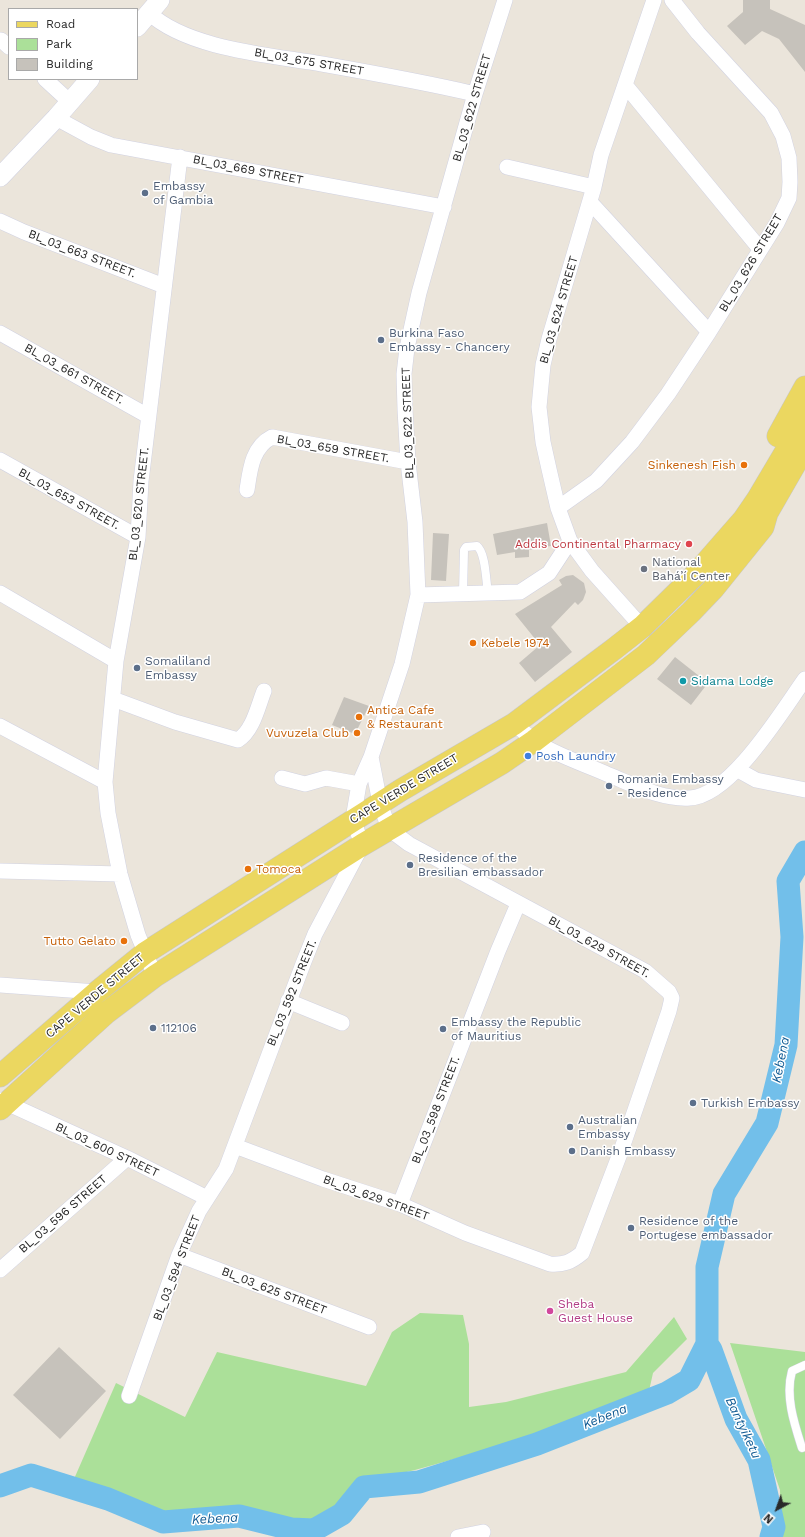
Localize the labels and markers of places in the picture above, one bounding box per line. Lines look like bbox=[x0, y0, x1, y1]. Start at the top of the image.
place label: Embassy of Gambia bbox=[153, 179, 213, 207]
marker: Embassy of Gambia bbox=[140, 188, 150, 198]
place label: Burkina Faso Embassy - Chancery bbox=[389, 326, 510, 354]
marker: Burkina Faso Embassy - Chancery bbox=[376, 335, 386, 345]
place label: Sinkenesh Fish bbox=[648, 458, 736, 472]
marker: Sinkenesh Fish bbox=[739, 460, 749, 470]
place label: Addis Continental Pharmacy bbox=[515, 537, 681, 551]
marker: Addis Continental Pharmacy bbox=[684, 539, 694, 549]
place label: National Bahá’í Center bbox=[652, 555, 730, 583]
marker: National Bahá’í Center bbox=[639, 564, 649, 574]
place label: Kebele 1974 bbox=[481, 636, 550, 650]
marker: Kebele 1974 bbox=[468, 638, 478, 648]
place label: Somaliland Embassy bbox=[145, 654, 210, 682]
marker: Somaliland Embassy bbox=[132, 663, 142, 673]
place label: Sidama Lodge bbox=[691, 674, 773, 688]
marker: Sidama Lodge bbox=[678, 676, 688, 686]
place label: Antica Cafe & Restaurant bbox=[367, 703, 443, 731]
marker: Antica Cafe & Restaurant bbox=[354, 712, 364, 722]
place label: Vuvuzela Club bbox=[266, 726, 349, 740]
marker: Vuvuzela Club bbox=[352, 728, 362, 738]
place label: Posh Laundry bbox=[536, 749, 616, 763]
marker: Posh Laundry bbox=[523, 751, 533, 761]
place label: Romania Embassy - Residence bbox=[617, 772, 724, 800]
marker: Romania Embassy - Residence bbox=[604, 781, 614, 791]
place label: Residence of the Bresilian embassador bbox=[418, 851, 544, 879]
marker: Residence of the Bresilian embassador bbox=[405, 860, 415, 870]
place label: Tomoca bbox=[256, 862, 301, 876]
marker: Tomoca bbox=[243, 864, 253, 874]
place label: Tutto Gelato bbox=[43, 934, 116, 948]
marker: Tutto Gelato bbox=[119, 936, 129, 946]
place label: Embassy the Republic of Mauritius bbox=[451, 1015, 581, 1043]
place label: 112106 bbox=[161, 1021, 197, 1035]
marker: 112106 bbox=[148, 1023, 158, 1033]
marker: Embassy the Republic of Mauritius bbox=[438, 1024, 448, 1034]
place label: Turkish Embassy bbox=[701, 1096, 799, 1110]
marker: Turkish Embassy bbox=[688, 1098, 698, 1108]
place label: Australian Embassy bbox=[578, 1113, 637, 1141]
marker: Australian Embassy bbox=[565, 1122, 575, 1132]
place label: Danish Embassy bbox=[580, 1144, 676, 1158]
marker: Danish Embassy bbox=[567, 1146, 577, 1156]
place label: Residence of the Portugese embassador bbox=[639, 1214, 773, 1242]
marker: Residence of the Portugese embassador bbox=[626, 1223, 636, 1233]
place label: Sheba Guest House bbox=[558, 1297, 633, 1325]
marker: Sheba Guest House bbox=[545, 1306, 555, 1316]

